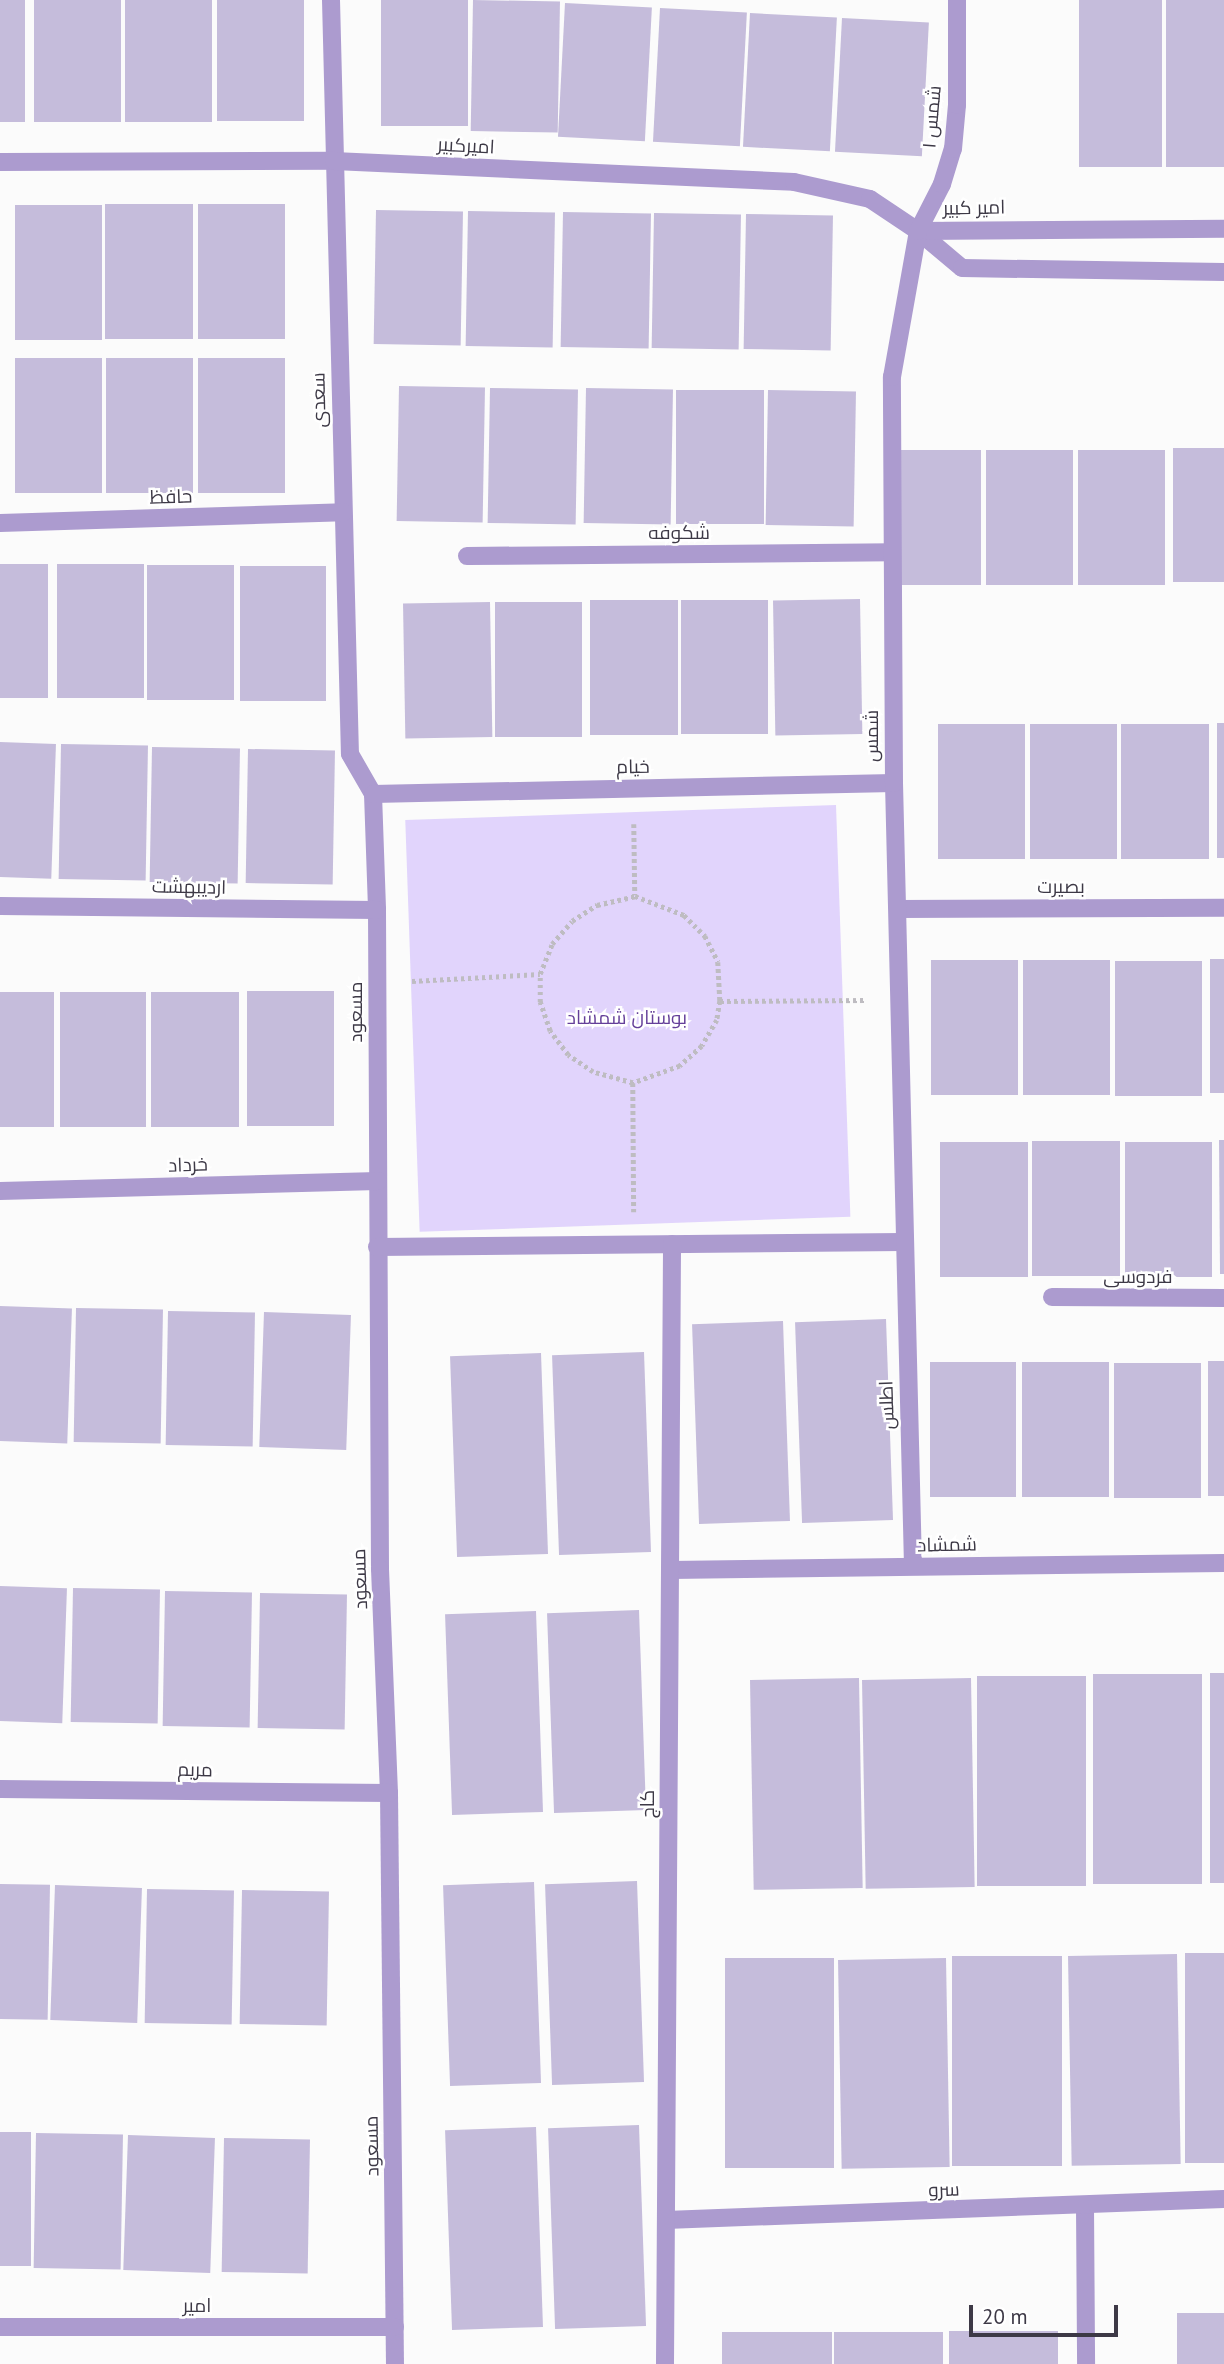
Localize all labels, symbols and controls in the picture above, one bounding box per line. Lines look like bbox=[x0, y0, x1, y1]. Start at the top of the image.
street label: شمس ۱ bbox=[918, 85, 946, 149]
street label: امیرکبیر bbox=[437, 133, 495, 159]
street label: امیر کبیر bbox=[943, 196, 1005, 220]
street label: سعدی bbox=[307, 372, 331, 428]
street label: حافظ bbox=[149, 485, 193, 509]
street label: شکوفه bbox=[648, 522, 710, 544]
street label: شمس bbox=[861, 710, 883, 762]
street label: خیام bbox=[616, 755, 650, 779]
street label: اردیبهشت bbox=[152, 875, 226, 899]
street label: بصیرت bbox=[1037, 876, 1085, 898]
street label: مسعود bbox=[345, 982, 367, 1042]
park label: بوستان شمشاد bbox=[567, 1007, 687, 1029]
street label: خرداد bbox=[168, 1153, 208, 1177]
street label: فردوسی bbox=[1103, 1266, 1173, 1288]
street label: اطلس bbox=[875, 1380, 899, 1430]
street label: شمشاد bbox=[917, 1533, 977, 1557]
street label: مسعود bbox=[348, 1548, 372, 1610]
street label: مریم bbox=[177, 1758, 213, 1782]
street label: کاج bbox=[637, 1790, 659, 1818]
street label: مسعود bbox=[360, 2115, 384, 2177]
street label: سرو bbox=[928, 2178, 960, 2202]
scale bar bbox=[972, 2290, 1121, 2334]
street label: امیر bbox=[183, 2295, 211, 2317]
text: 20 m bbox=[982, 2303, 1028, 2330]

